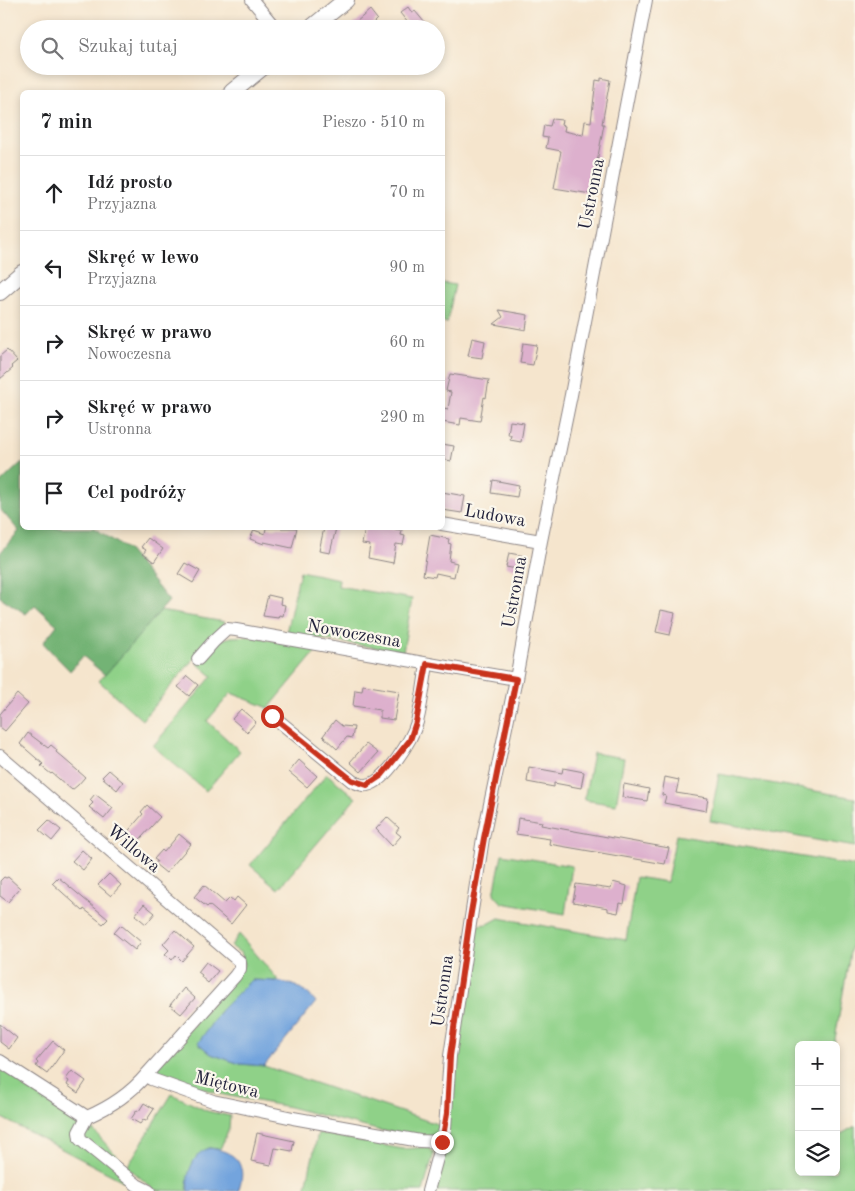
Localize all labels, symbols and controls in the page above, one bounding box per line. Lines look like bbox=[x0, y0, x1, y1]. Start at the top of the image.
search box bbox=[20, 20, 445, 75]
icon: search bbox=[38, 34, 66, 62]
text: Szukaj tutaj bbox=[78, 38, 178, 57]
text: 7 min bbox=[40, 112, 93, 133]
text: Pieszo · 510 m bbox=[322, 115, 425, 131]
street label: Ustronna bbox=[576, 157, 608, 232]
text: Idź prosto bbox=[87, 174, 172, 193]
icon: ahead bbox=[40, 179, 68, 207]
text: 70 m bbox=[389, 185, 425, 201]
text: Przyjazna bbox=[87, 197, 157, 213]
text: Skręć w lewo bbox=[87, 249, 199, 268]
icon: left bbox=[40, 254, 68, 282]
text: 90 m bbox=[389, 260, 425, 276]
text: Przyjazna bbox=[87, 272, 157, 288]
text: Skręć w prawo bbox=[87, 324, 212, 343]
icon: right bbox=[40, 329, 68, 357]
text: 60 m bbox=[389, 335, 425, 351]
text: Nowoczesna bbox=[87, 347, 171, 363]
text: Skręć w prawo bbox=[87, 399, 212, 418]
icon: right bbox=[40, 404, 68, 432]
text: 290 m bbox=[380, 410, 425, 426]
text: Ustronna bbox=[87, 422, 152, 438]
icon: arrive bbox=[40, 479, 68, 507]
text: Cel podróży bbox=[87, 484, 186, 503]
street label: Ludowa bbox=[463, 502, 527, 530]
street label: Ustronna bbox=[500, 555, 530, 630]
street label: Nowoczesna bbox=[305, 617, 402, 651]
route start bbox=[261, 705, 284, 728]
street label: Willowa bbox=[103, 821, 164, 876]
street label: Ustronna bbox=[429, 954, 457, 1028]
map controls bbox=[795, 1041, 840, 1176]
button: + bbox=[795, 1041, 840, 1086]
street label: Miętowa bbox=[193, 1068, 261, 1102]
button: − bbox=[795, 1086, 840, 1131]
route end bbox=[431, 1131, 454, 1154]
button: layers bbox=[795, 1131, 840, 1176]

